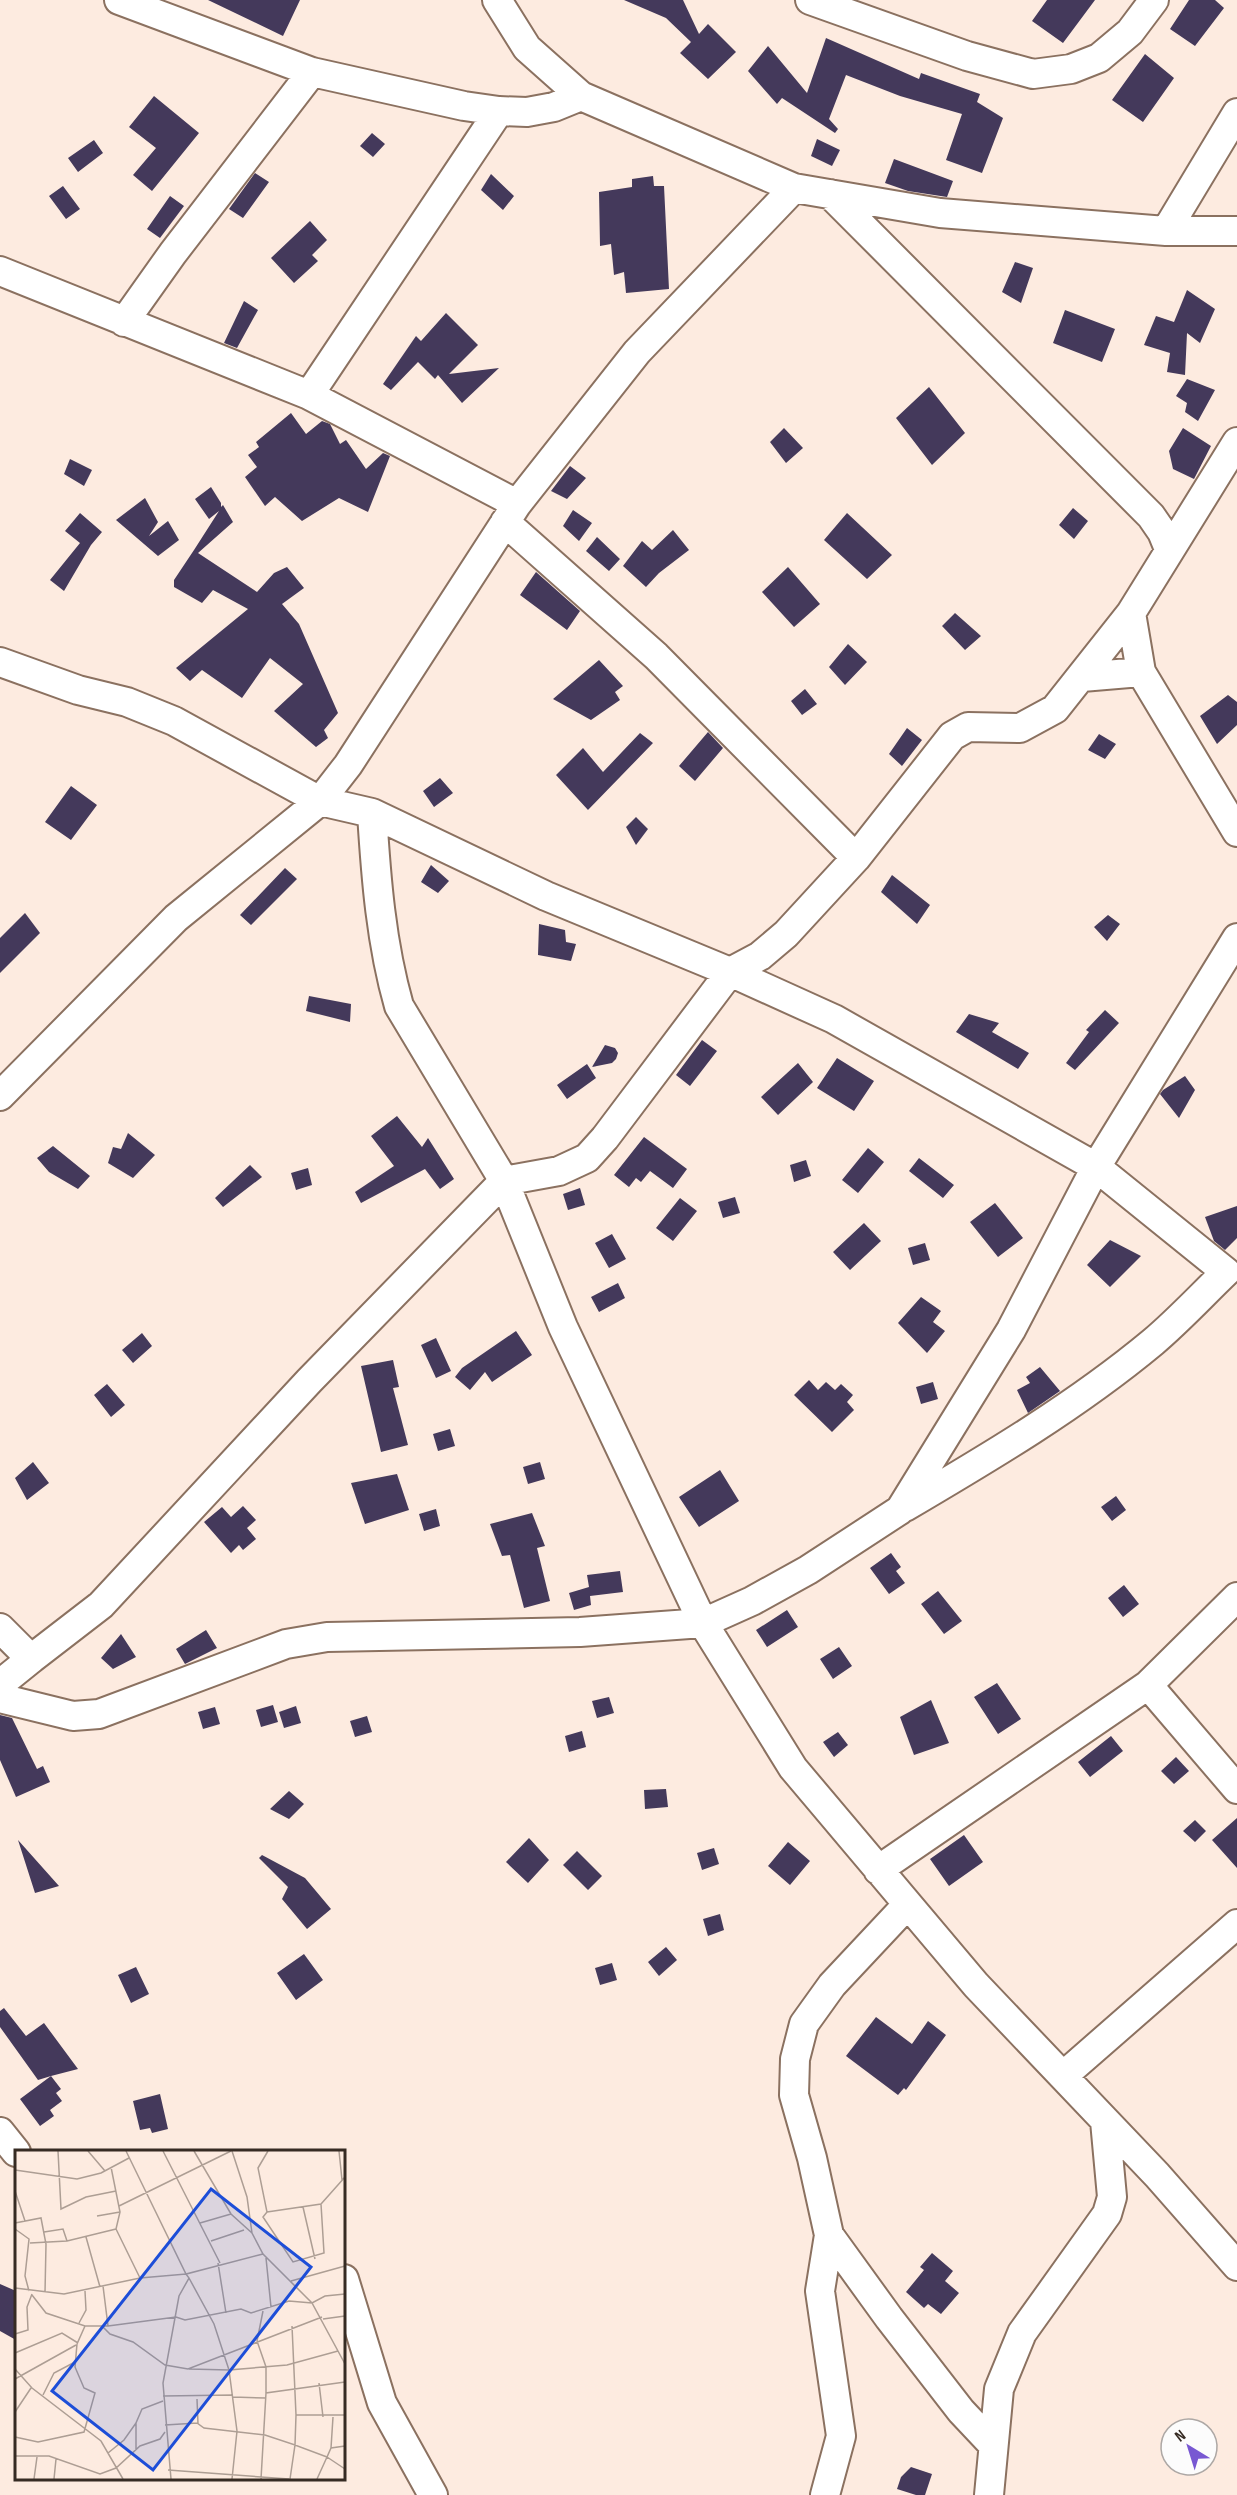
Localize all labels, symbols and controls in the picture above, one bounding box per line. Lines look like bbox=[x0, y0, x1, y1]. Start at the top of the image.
inset map bbox=[15, 2150, 345, 2480]
north arrow bbox=[1159, 2417, 1219, 2477]
text: N bbox=[1171, 2426, 1190, 2446]

